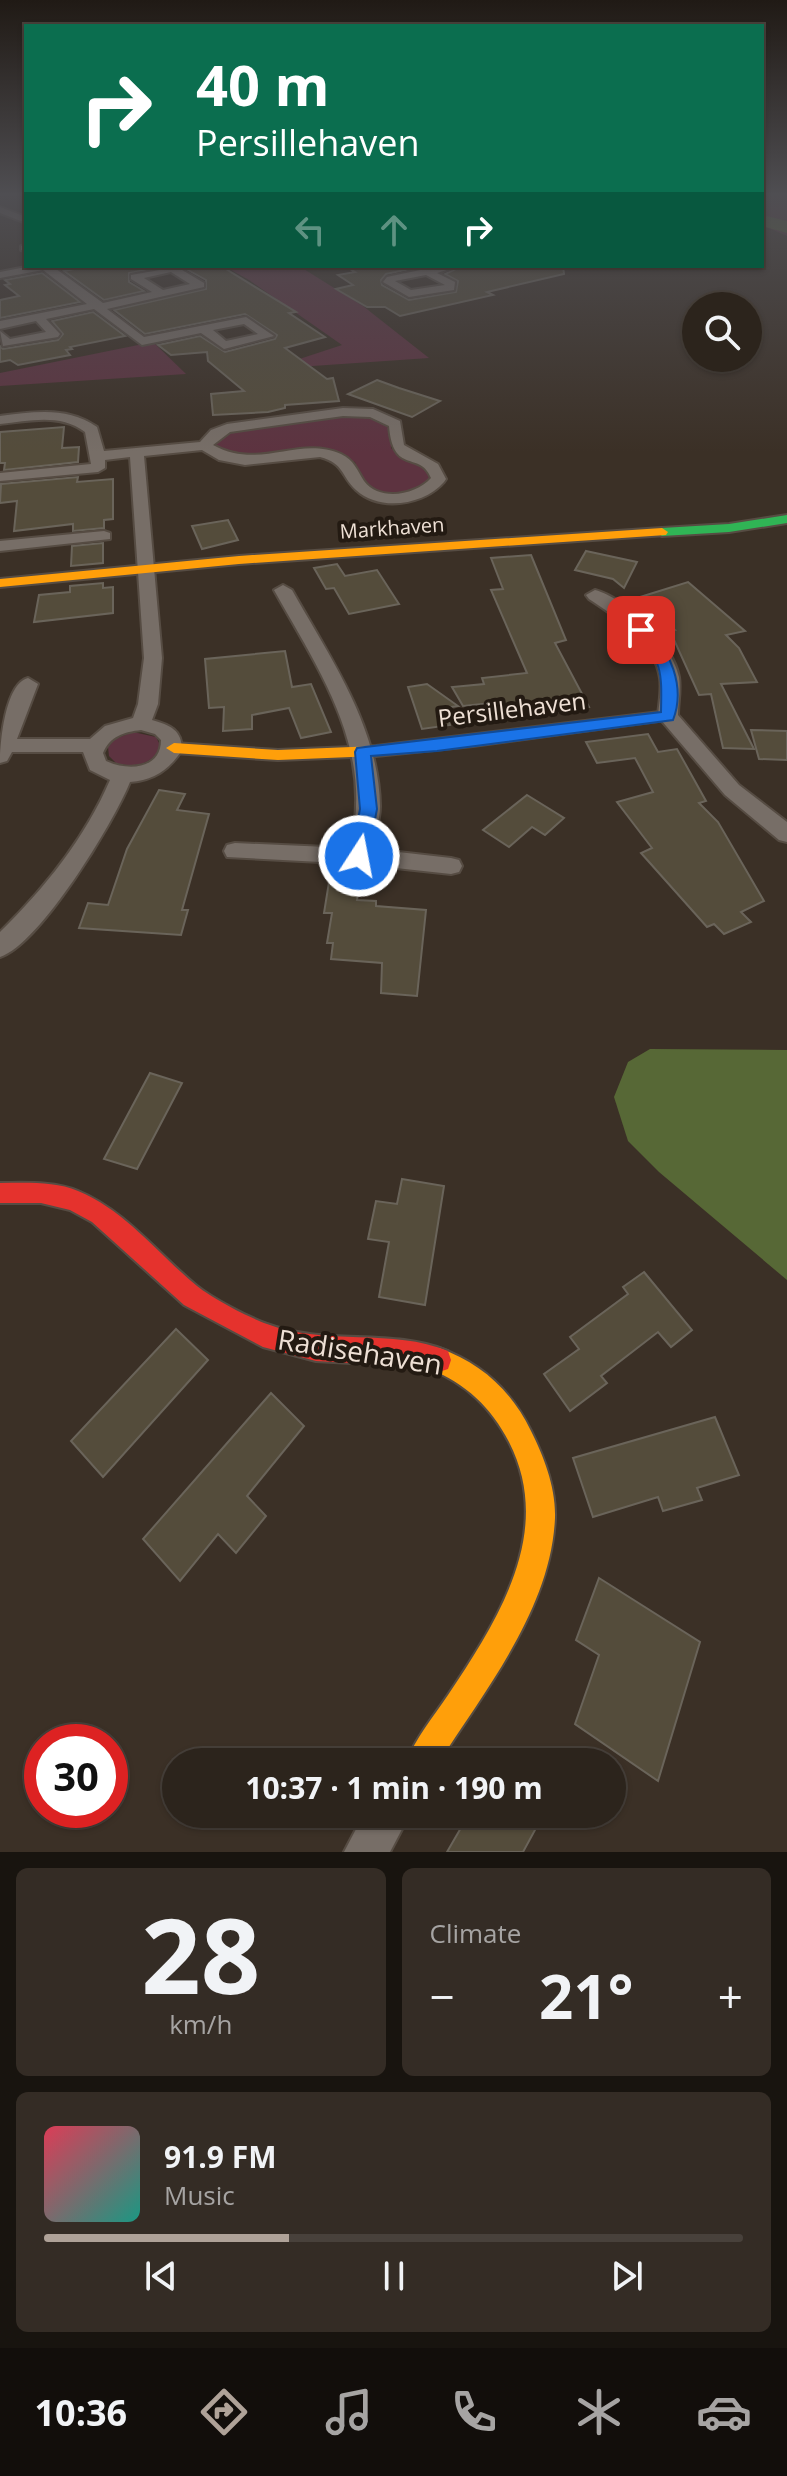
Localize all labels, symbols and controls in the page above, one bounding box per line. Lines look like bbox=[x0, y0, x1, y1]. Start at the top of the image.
text: 40 m bbox=[196, 46, 330, 122]
icon: right bbox=[64, 56, 168, 160]
text: Persillehaven bbox=[196, 118, 420, 167]
icon: left bbox=[288, 208, 332, 252]
icon: ahead bbox=[372, 208, 416, 252]
icon: right bbox=[456, 208, 500, 252]
map controls bbox=[682, 292, 762, 372]
button: search bbox=[682, 292, 762, 372]
street label: Markhaven bbox=[339, 510, 445, 545]
pin bbox=[607, 596, 675, 664]
icon: arrive bbox=[619, 608, 663, 652]
street label: Persillehaven bbox=[436, 683, 588, 734]
position arrow bbox=[317, 814, 401, 898]
street label: Radisehaven bbox=[275, 1319, 445, 1383]
speed limit sign: 30 bbox=[24, 1724, 128, 1828]
text: 10:37 · 1 min · 190 m bbox=[245, 1767, 543, 1808]
text: 28 bbox=[141, 1883, 260, 2024]
text: Climate bbox=[430, 1915, 521, 1951]
text: 21° bbox=[539, 1955, 633, 2037]
text: − bbox=[430, 1966, 455, 2026]
text: + bbox=[718, 1966, 743, 2026]
text: km/h bbox=[169, 2006, 232, 2042]
text: 91.9 FM bbox=[164, 2136, 277, 2177]
text: Music bbox=[164, 2177, 235, 2213]
icon: previous bbox=[139, 2254, 183, 2298]
icon: pause bbox=[372, 2254, 416, 2298]
icon: next bbox=[605, 2254, 649, 2298]
icon: directions bbox=[196, 2384, 252, 2440]
icon: music bbox=[321, 2384, 377, 2440]
icon: phone bbox=[446, 2384, 502, 2440]
icon: climate bbox=[571, 2384, 627, 2440]
icon: car bbox=[696, 2384, 752, 2440]
text: 10:36 bbox=[35, 2388, 127, 2437]

